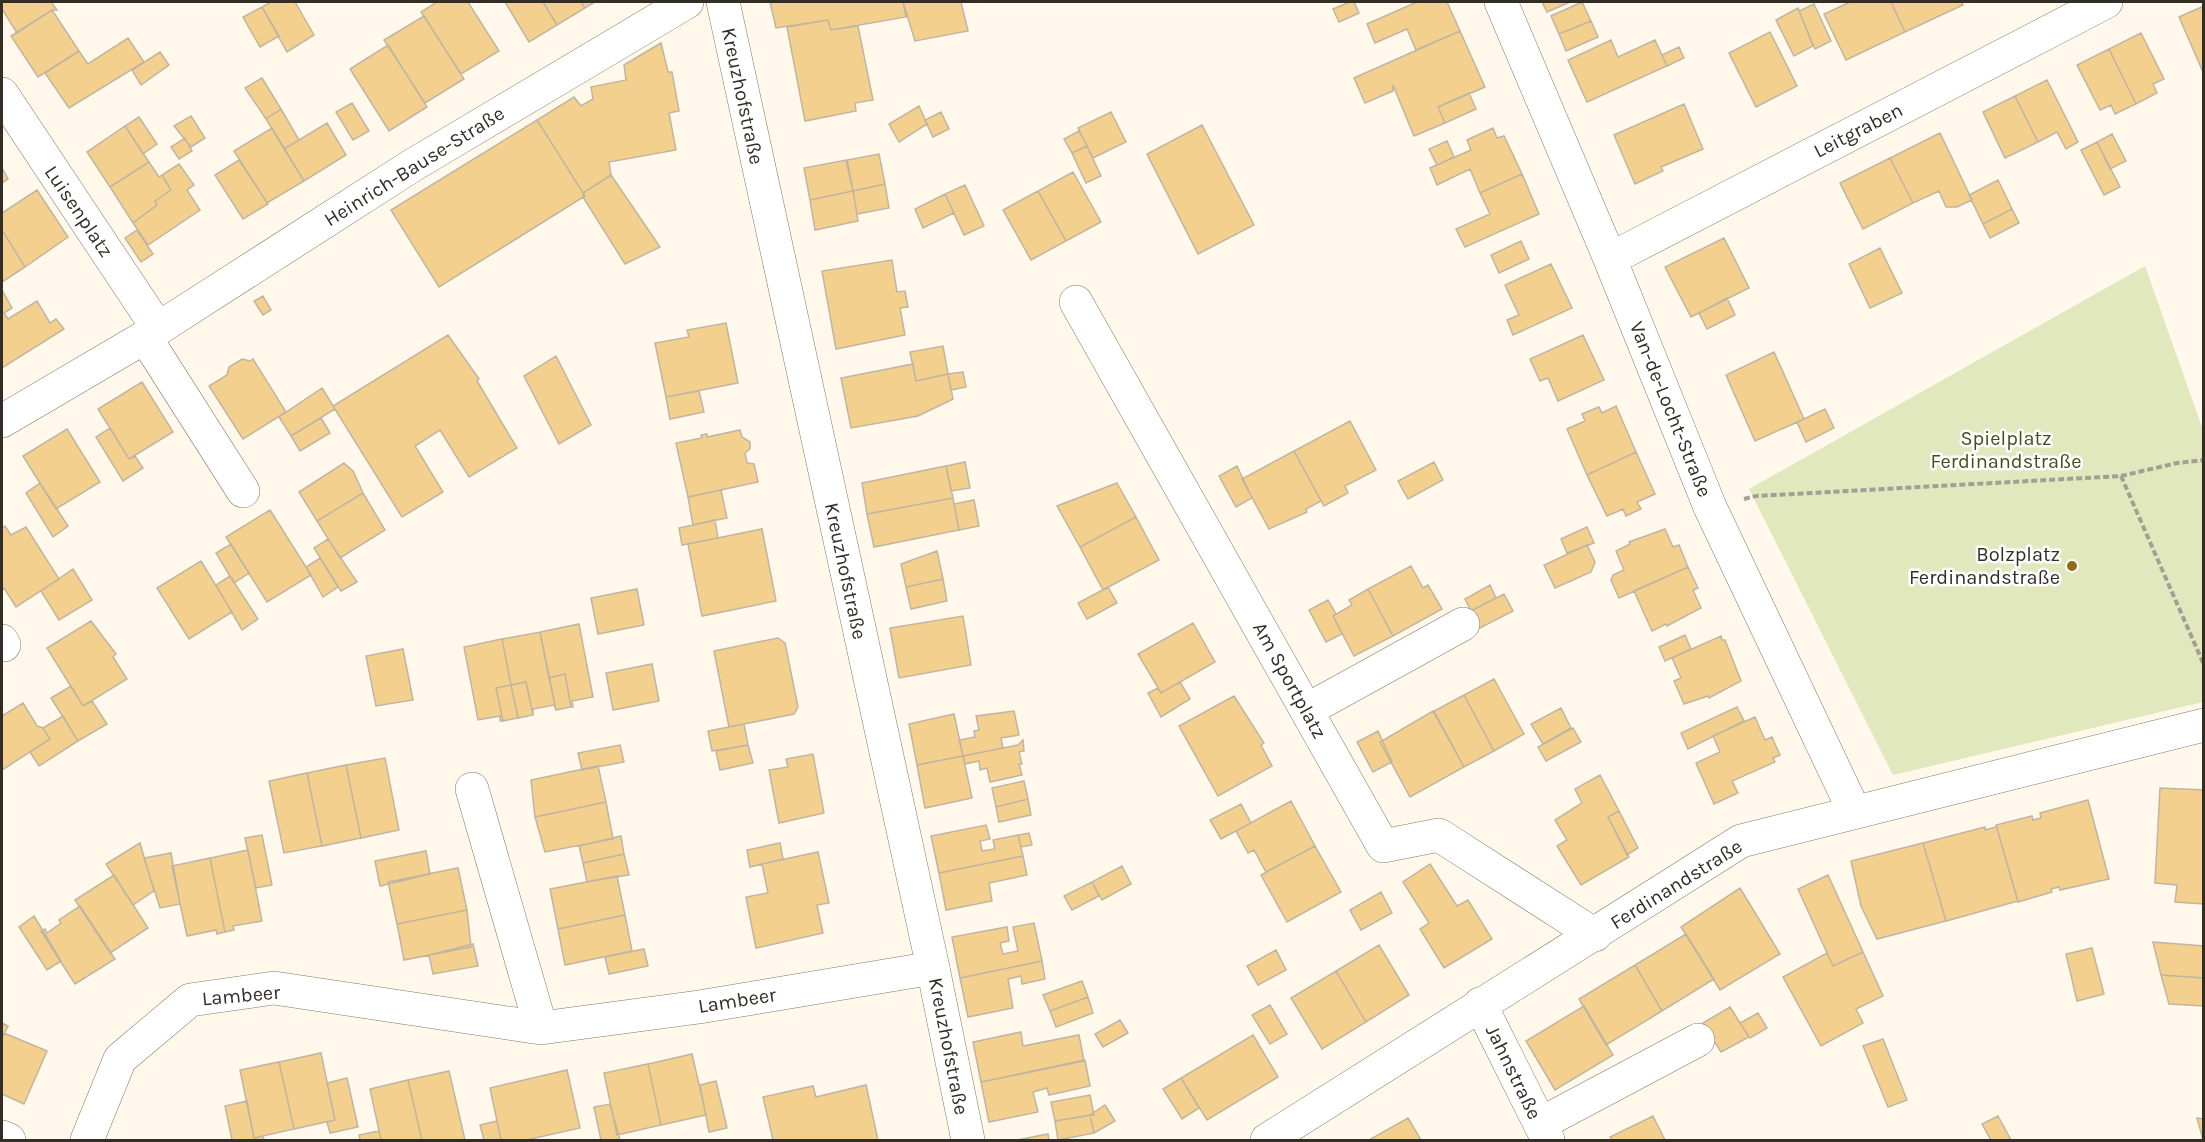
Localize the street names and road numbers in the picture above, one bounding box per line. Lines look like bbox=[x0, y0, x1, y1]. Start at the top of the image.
street label: Kreuzhofstraße bbox=[717, 26, 768, 167]
street label: Leitgraben bbox=[1810, 98, 1907, 163]
street label: Heinrich-Bause-Straße bbox=[320, 102, 509, 231]
street label: Luisenplatz bbox=[40, 161, 118, 261]
street label: Van-de-Locht-Straße bbox=[1625, 318, 1716, 500]
street label: Kreuzhofstraße bbox=[820, 501, 871, 642]
street label: Am Sportplatz bbox=[1248, 618, 1331, 743]
street label: Ferdinandstraße bbox=[1606, 835, 1746, 934]
street label: Kreuzhofstraße bbox=[924, 975, 973, 1117]
street label: Lambeer bbox=[201, 981, 282, 1010]
street label: Lambeer bbox=[696, 983, 778, 1018]
street label: Jahnstraße bbox=[1481, 1021, 1546, 1123]

